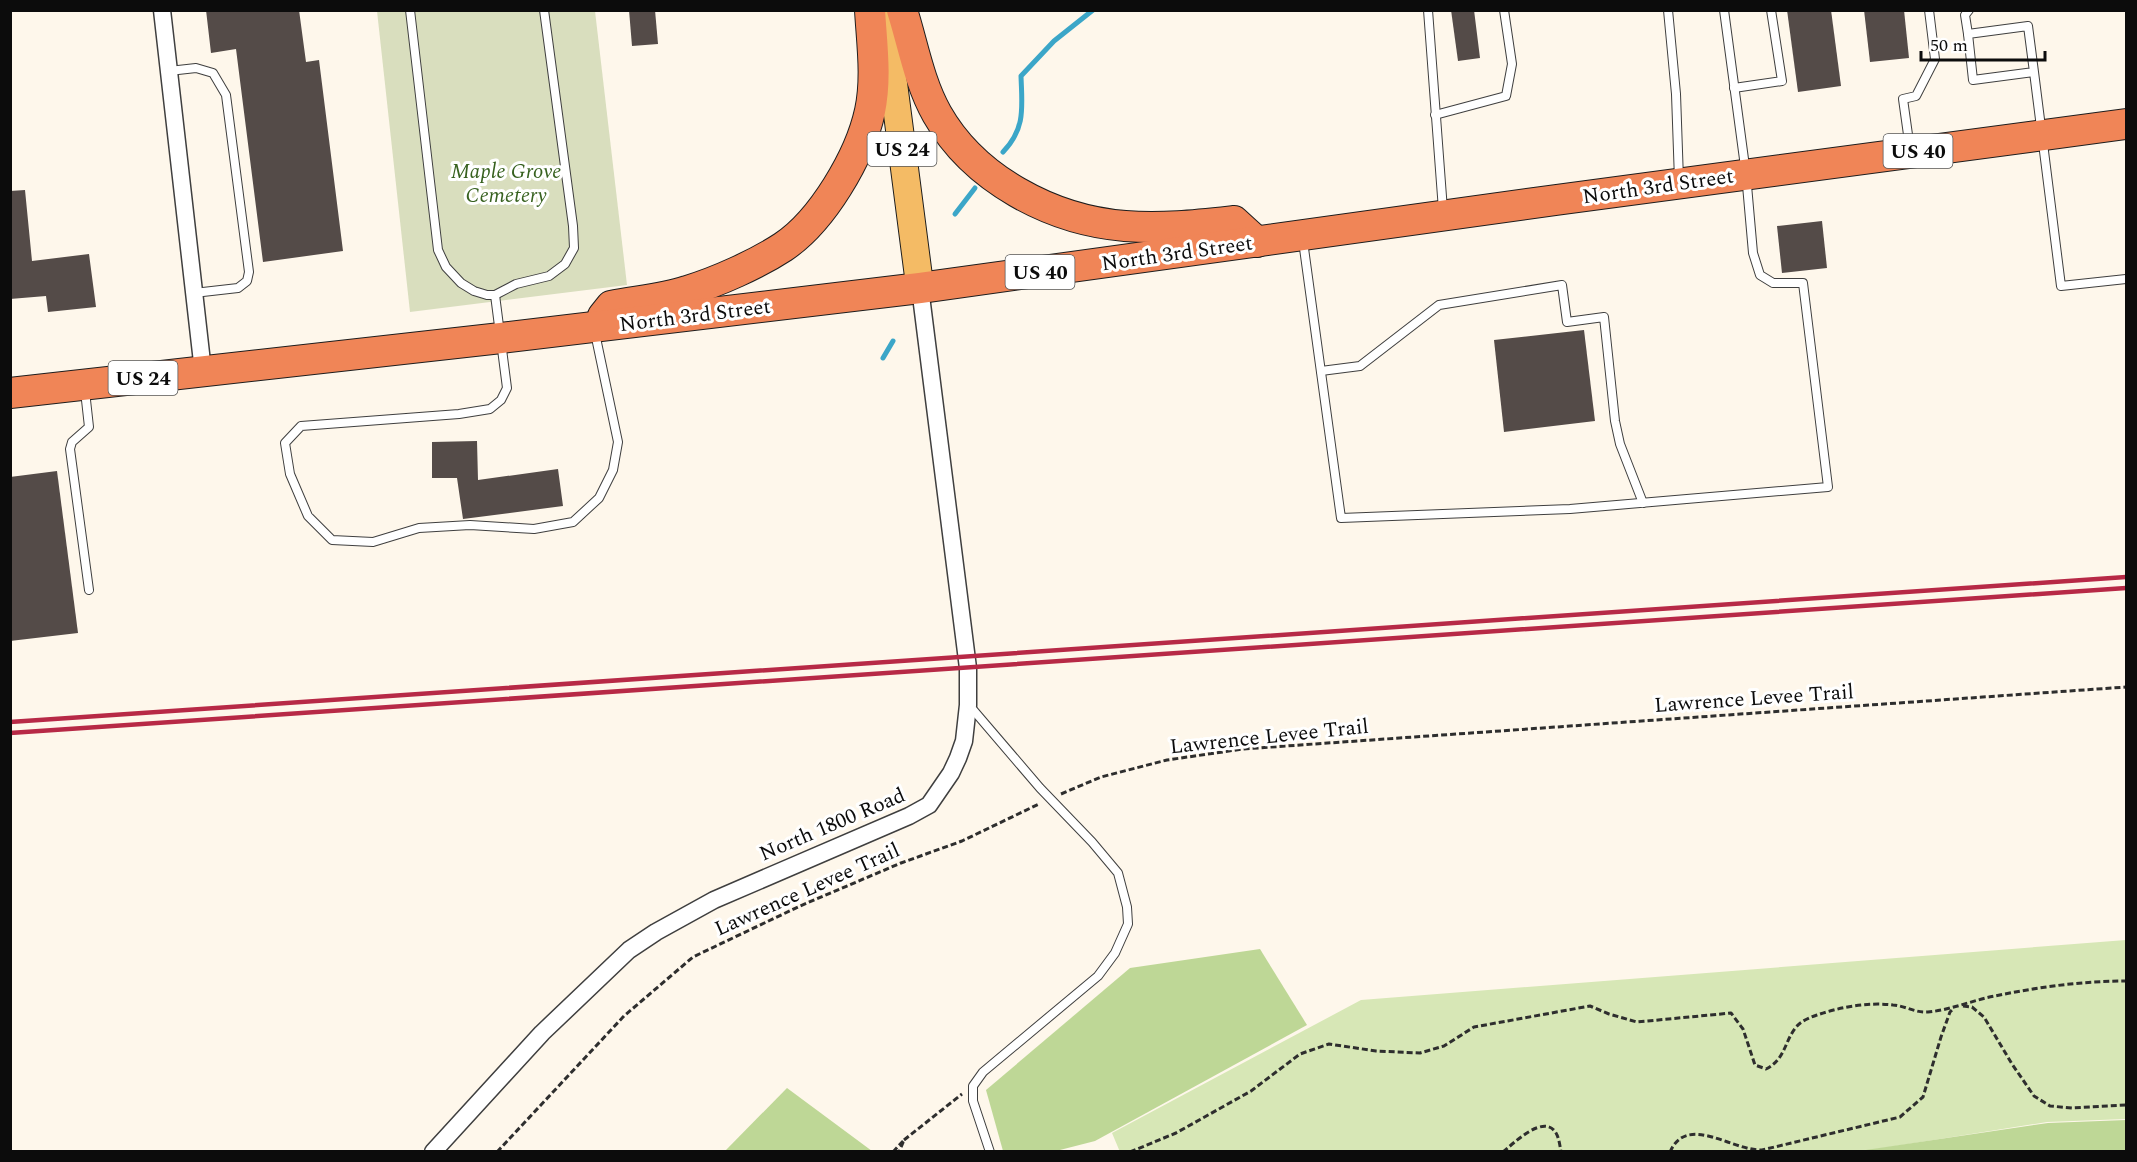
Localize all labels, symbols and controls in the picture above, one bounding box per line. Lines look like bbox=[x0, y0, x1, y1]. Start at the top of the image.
scale bar bbox=[1921, 24, 2046, 62]
text: 50 m bbox=[1930, 32, 1968, 59]
road number: US 24 bbox=[868, 132, 936, 166]
road number: US 40 bbox=[1884, 134, 1952, 168]
park label: Maple Grove Cemetery bbox=[451, 156, 561, 212]
street label: North 3rd Street bbox=[1581, 161, 1736, 213]
street label: North 3rd Street bbox=[1100, 228, 1255, 280]
road number: US 40 bbox=[1006, 255, 1074, 289]
street label: North 3rd Street bbox=[618, 291, 773, 341]
road number: US 24 bbox=[108, 361, 178, 395]
street label: Lawrence Levee Trail bbox=[1653, 676, 1855, 722]
street label: Lawrence Levee Trail bbox=[1168, 711, 1370, 763]
street label: North 1800 Road bbox=[754, 780, 910, 870]
street label: Lawrence Levee Trail bbox=[710, 835, 905, 945]

